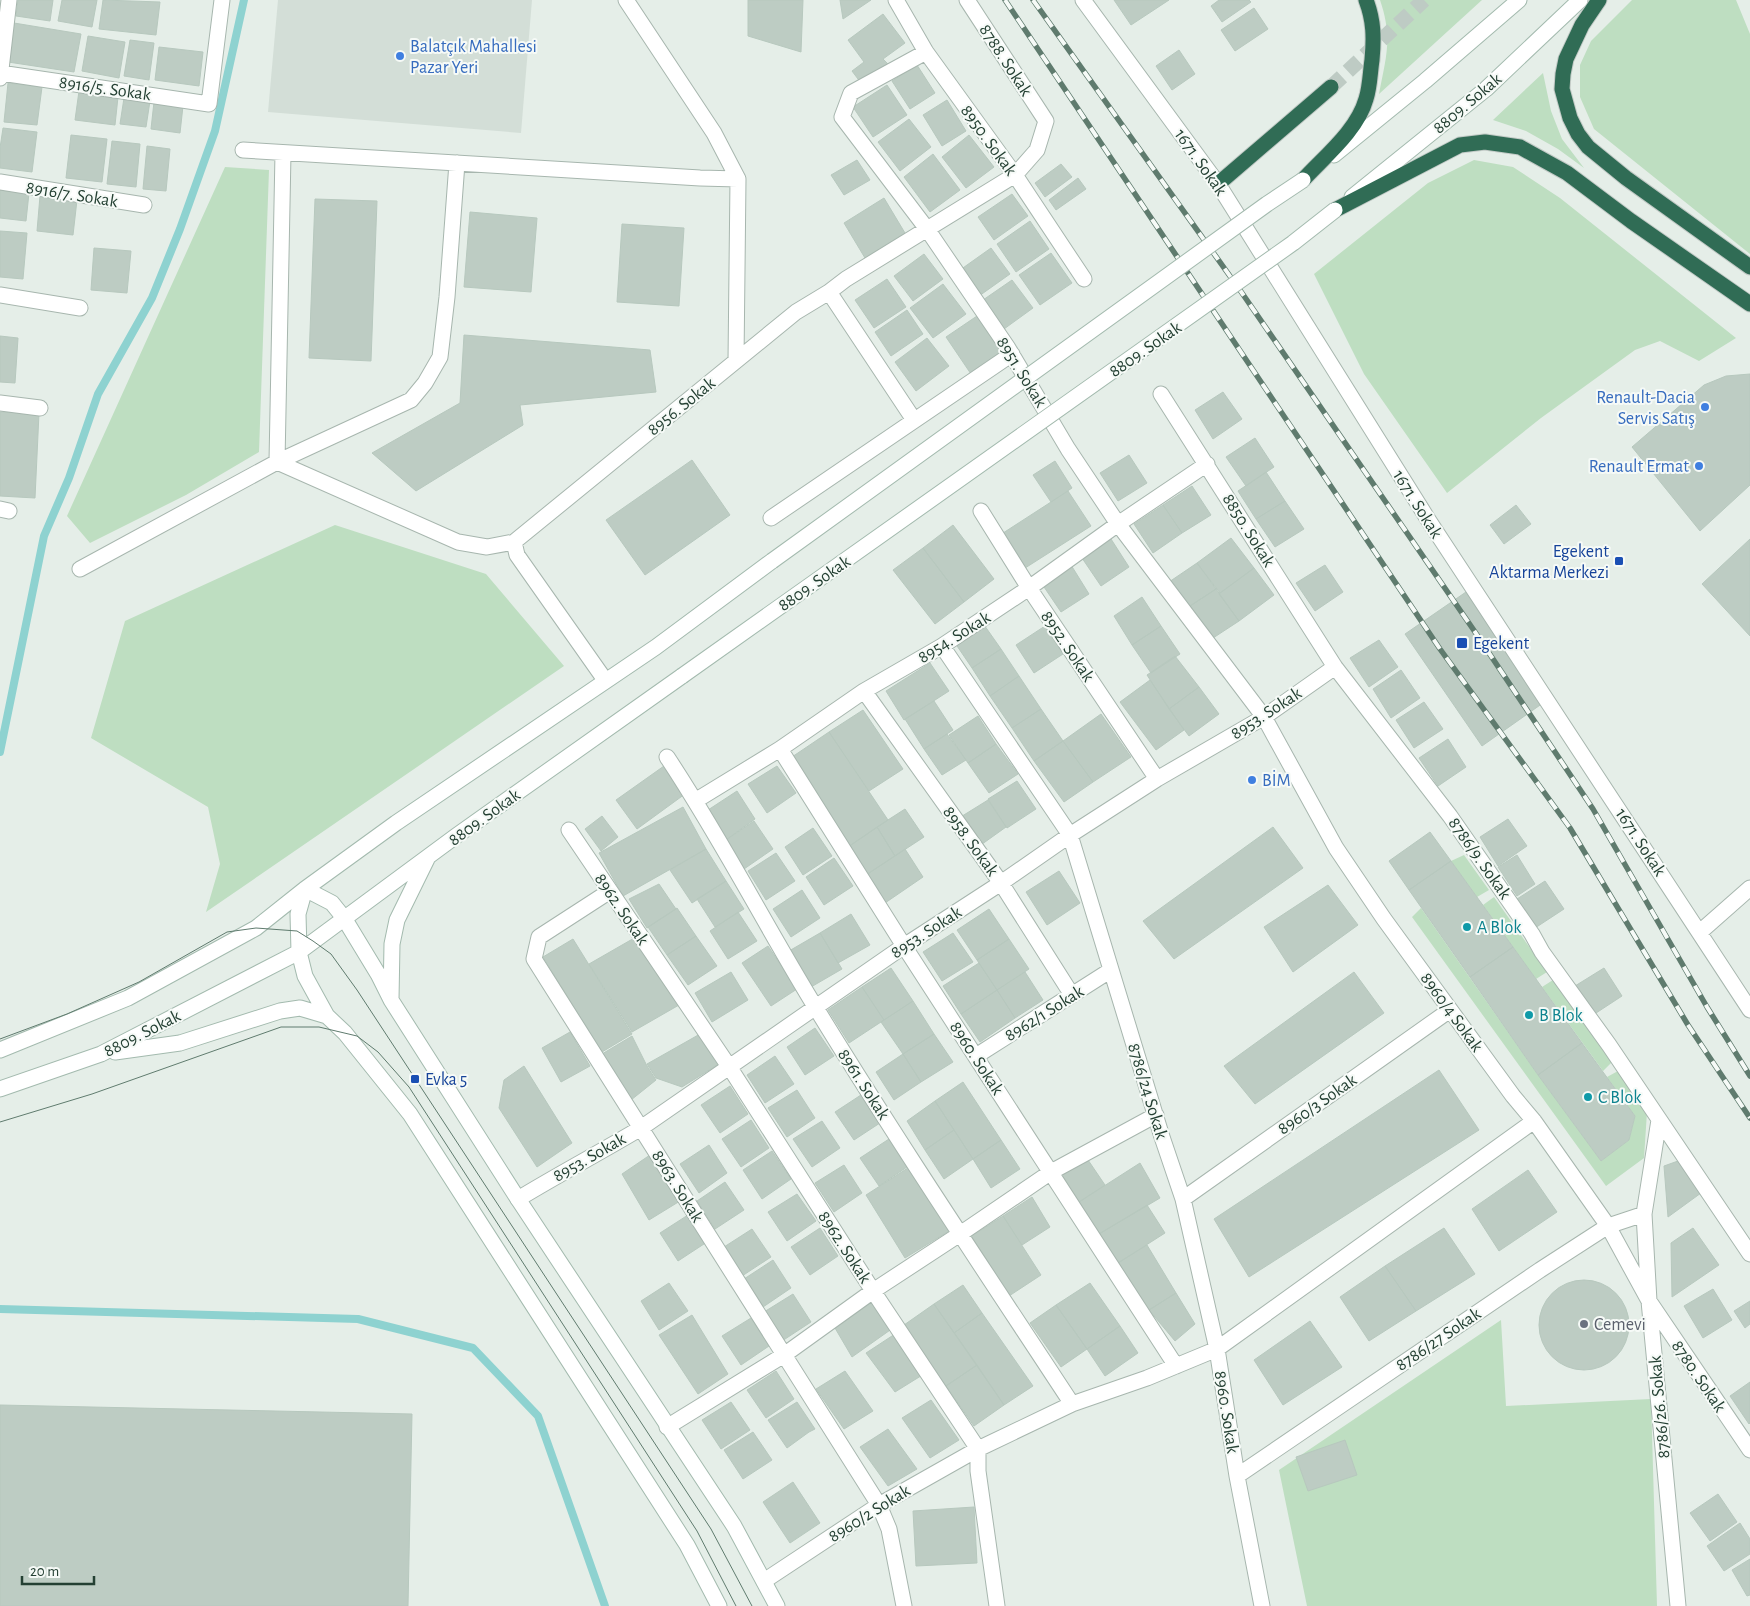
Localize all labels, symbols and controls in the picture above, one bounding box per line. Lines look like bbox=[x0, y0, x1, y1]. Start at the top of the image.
street label: 8788. Sokak bbox=[975, 21, 1035, 100]
place label: Balatçık Mahallesi Pazar Yeri bbox=[410, 38, 537, 77]
marker: Balatçık Mahallesi Pazar Yeri bbox=[394, 50, 406, 62]
street label: 8809. Sokak bbox=[1430, 70, 1506, 137]
street label: 8916/5. Sokak bbox=[58, 74, 153, 104]
street label: 8950. Sokak bbox=[957, 102, 1020, 180]
street label: 1671. Sokak bbox=[1171, 126, 1230, 200]
street label: 8916/7. Sokak bbox=[25, 179, 120, 211]
street label: 8809. Sokak bbox=[1106, 318, 1186, 381]
street label: 8951. Sokak bbox=[993, 334, 1050, 412]
street label: 8956. Sokak bbox=[644, 374, 720, 439]
place label: Renault-Dacia Servis Satış bbox=[1596, 389, 1695, 428]
marker: Renault-Dacia Servis Satış bbox=[1699, 401, 1711, 413]
place label: Renault Ermat bbox=[1589, 458, 1689, 476]
marker: Renault Ermat bbox=[1693, 460, 1705, 472]
street label: 1671. Sokak bbox=[1389, 467, 1446, 543]
street label: 8850. Sokak bbox=[1219, 491, 1278, 571]
place label: Egekent Aktarma Merkezi bbox=[1489, 543, 1609, 582]
street label: 8809. Sokak bbox=[775, 552, 855, 615]
marker: Egekent Aktarma Merkezi bbox=[1613, 555, 1625, 567]
street label: 8954. Sokak bbox=[915, 608, 995, 667]
street label: 8952. Sokak bbox=[1037, 608, 1098, 686]
place label: Egekent bbox=[1473, 635, 1530, 653]
marker: Egekent bbox=[1455, 636, 1469, 650]
street label: 8953. Sokak bbox=[1228, 684, 1306, 743]
place label: BİM bbox=[1262, 770, 1291, 790]
marker: BİM bbox=[1246, 774, 1258, 786]
street label: 8809. Sokak bbox=[446, 786, 524, 850]
street label: 8958. Sokak bbox=[939, 803, 1002, 880]
street label: 1671. Sokak bbox=[1612, 805, 1669, 880]
street label: 8786/9. Sokak bbox=[1445, 814, 1514, 903]
street label: 8962. Sokak bbox=[591, 870, 652, 949]
street label: 8953. Sokak bbox=[888, 903, 966, 962]
place label: A Blok bbox=[1477, 919, 1522, 937]
marker: A Blok bbox=[1461, 921, 1473, 933]
street label: 8960/4 Sokak bbox=[1417, 970, 1486, 1056]
street label: 8962/1 Sokak bbox=[1002, 982, 1088, 1045]
street label: 8809. Sokak bbox=[101, 1007, 184, 1061]
place label: B Blok bbox=[1539, 1007, 1584, 1025]
marker: B Blok bbox=[1523, 1009, 1535, 1021]
street label: 8960. Sokak bbox=[946, 1019, 1007, 1099]
street label: 8786/24 Sokak bbox=[1124, 1041, 1170, 1142]
street label: 8961. Sokak bbox=[834, 1046, 893, 1124]
place label: Evka 5 bbox=[425, 1071, 467, 1089]
street label: 8960/3 Sokak bbox=[1275, 1071, 1361, 1139]
marker: Evka 5 bbox=[409, 1073, 421, 1085]
place label: C Blok bbox=[1598, 1089, 1642, 1107]
marker: C Blok bbox=[1582, 1091, 1594, 1103]
street label: 8953. Sokak bbox=[550, 1130, 629, 1186]
street label: 8963. Sokak bbox=[648, 1147, 707, 1226]
street label: 8962. Sokak bbox=[814, 1208, 874, 1288]
street label: 8786/27 Sokak bbox=[1393, 1304, 1485, 1375]
place label: Cemevi bbox=[1594, 1316, 1646, 1334]
marker: Cemevi bbox=[1578, 1318, 1590, 1330]
street label: 8780. Sokak bbox=[1668, 1337, 1729, 1416]
street label: 8786/26. Sokak bbox=[1646, 1354, 1673, 1459]
street label: 8960. Sokak bbox=[1211, 1370, 1242, 1456]
street label: 8960/2 Sokak bbox=[825, 1481, 914, 1546]
scale bar bbox=[22, 1554, 95, 1586]
text: 20 m bbox=[30, 1564, 59, 1579]

